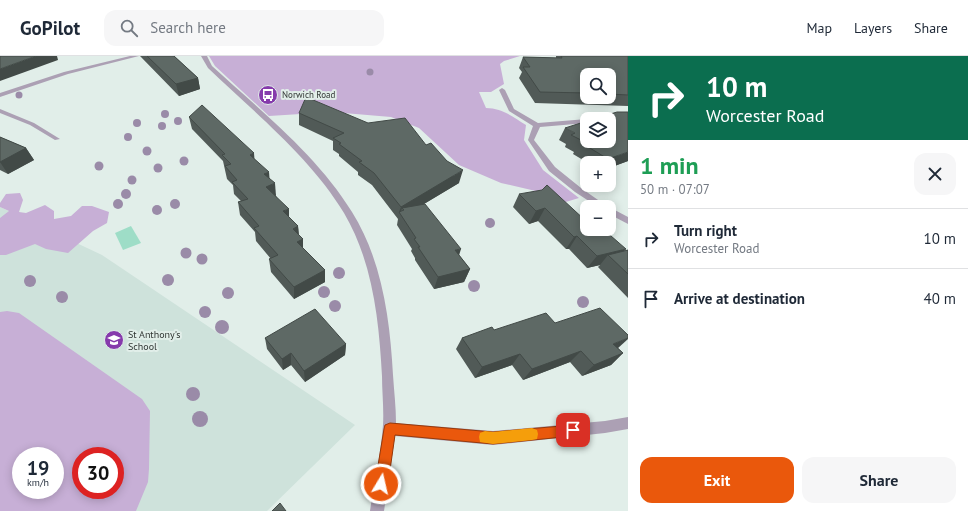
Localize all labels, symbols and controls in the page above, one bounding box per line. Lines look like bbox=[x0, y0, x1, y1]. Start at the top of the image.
search box bbox=[104, 10, 384, 46]
text: GoPilot bbox=[20, 16, 80, 40]
icon: search bbox=[118, 17, 140, 39]
text: Search here bbox=[150, 18, 226, 37]
text: Map bbox=[806, 19, 832, 37]
text: Layers bbox=[854, 19, 892, 37]
text: Share bbox=[914, 19, 948, 37]
map controls bbox=[580, 68, 616, 236]
button: search bbox=[580, 68, 616, 104]
text: 10 m bbox=[706, 68, 767, 105]
icon: right bbox=[640, 72, 692, 124]
bus stop icon: Norwich Road bbox=[257, 84, 279, 106]
place label: Norwich Road bbox=[282, 89, 336, 100]
text: Worcester Road bbox=[706, 104, 824, 127]
button: layers bbox=[580, 112, 616, 148]
text: 1 min bbox=[640, 150, 699, 181]
button: close bbox=[914, 153, 956, 195]
button: + bbox=[580, 156, 616, 192]
text: 50 m · 07:07 bbox=[640, 181, 710, 198]
button: − bbox=[580, 200, 616, 236]
text: Turn right bbox=[674, 221, 737, 240]
icon: right bbox=[640, 228, 662, 250]
text: 10 m bbox=[923, 229, 956, 248]
text: Worcester Road bbox=[674, 240, 760, 257]
icon: arrive bbox=[640, 288, 662, 310]
text: Arrive at destination bbox=[674, 289, 805, 308]
text: 40 m bbox=[923, 289, 956, 308]
place label: St Anthony's School bbox=[128, 328, 181, 353]
school or university icon: St Anthony's School bbox=[103, 329, 125, 351]
pin bbox=[556, 413, 590, 447]
icon: arrive bbox=[562, 419, 584, 441]
speed limit sign: 30 bbox=[72, 447, 124, 499]
text: 19 bbox=[27, 455, 49, 481]
button: Exit bbox=[640, 457, 794, 503]
button: Share bbox=[802, 457, 956, 503]
position arrow bbox=[360, 463, 402, 505]
text: km/h bbox=[27, 476, 49, 489]

